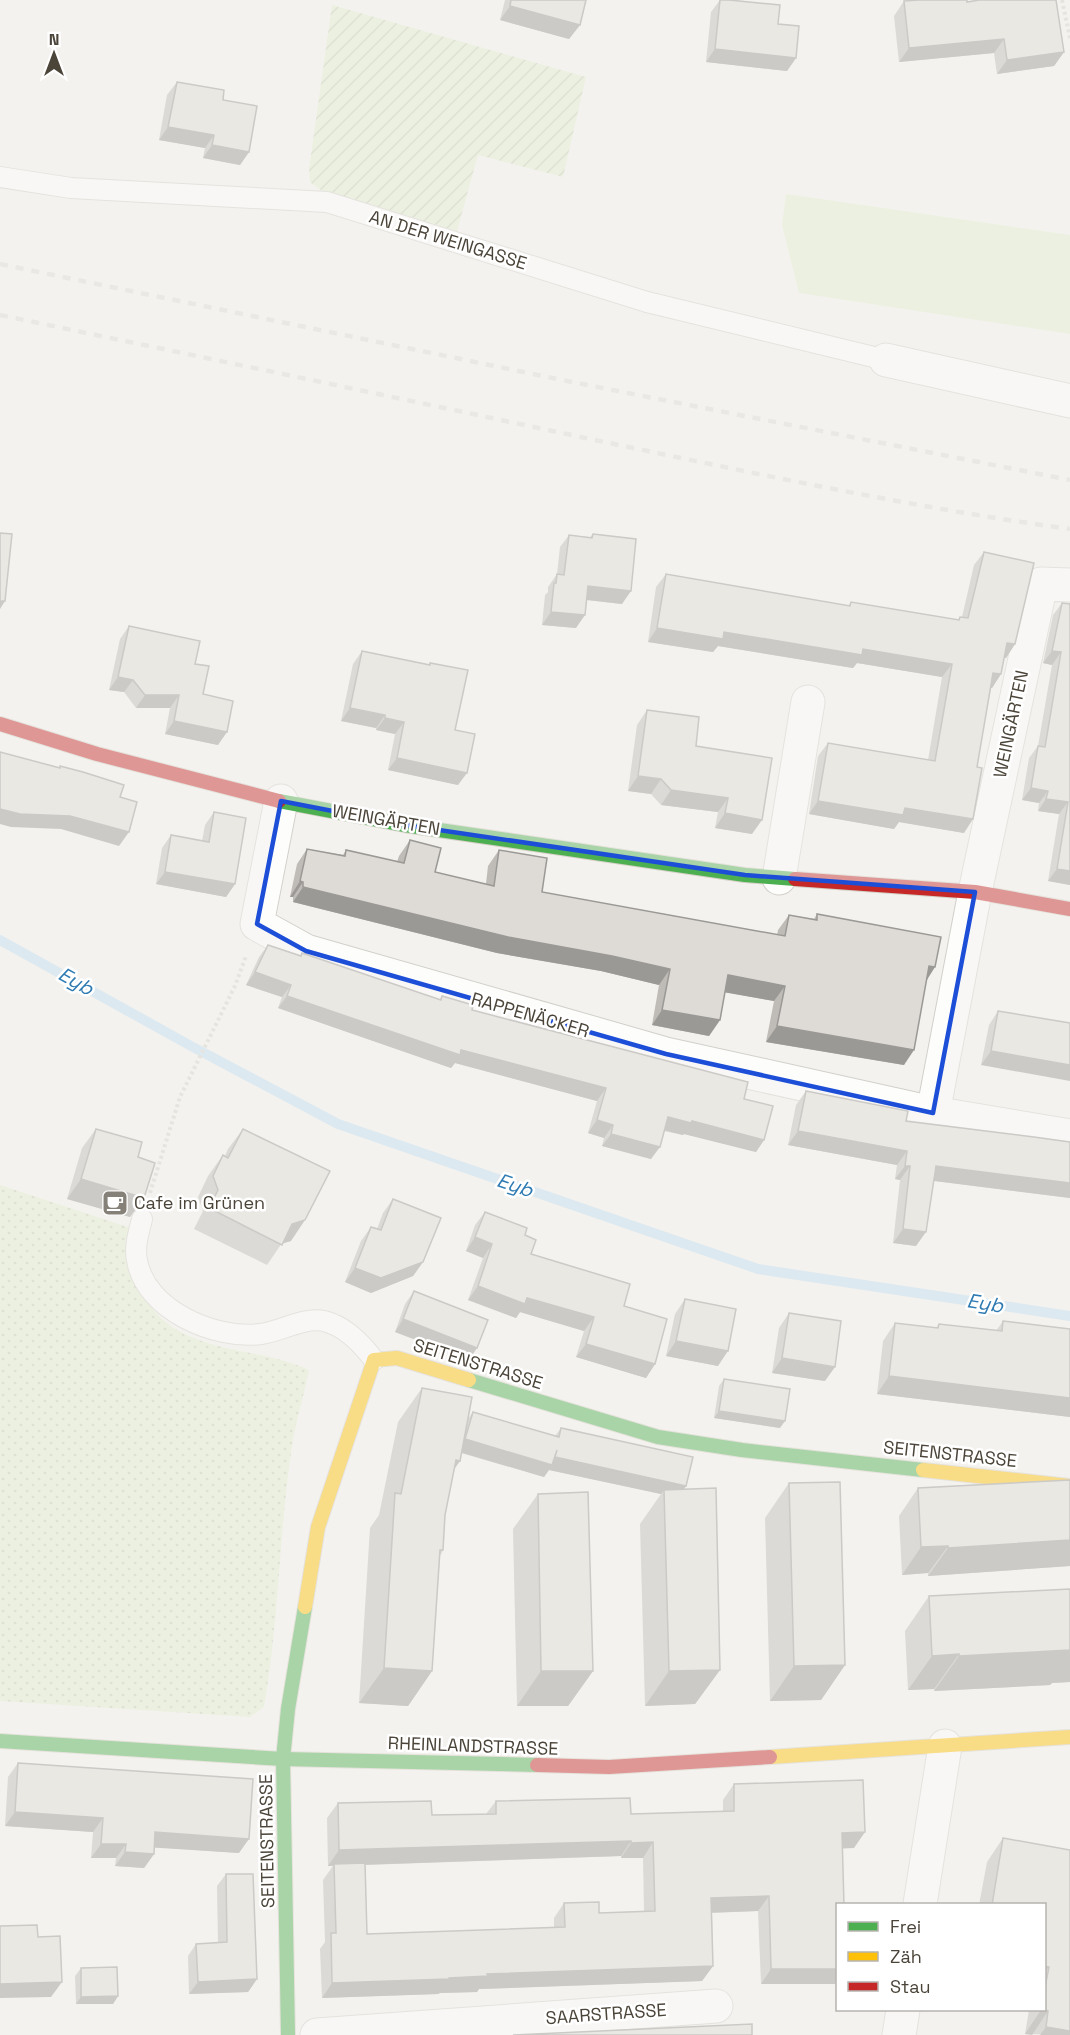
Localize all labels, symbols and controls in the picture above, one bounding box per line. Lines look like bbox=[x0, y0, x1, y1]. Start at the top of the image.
north arrow bbox=[24, 24, 84, 84]
text: N bbox=[49, 29, 59, 50]
street label: AN DER WEINGASSE bbox=[367, 205, 530, 274]
street label: WEINGÄRTEN bbox=[988, 668, 1033, 780]
street label: WEINGÄRTEN bbox=[330, 799, 442, 840]
water label: Eyb bbox=[54, 961, 99, 1002]
street label: RAPPENÄCKER bbox=[469, 987, 592, 1042]
water label: Eyb bbox=[494, 1167, 537, 1204]
cafe icon: Cafe im Grünen bbox=[100, 1188, 130, 1218]
place label: Cafe im Grünen bbox=[134, 1191, 265, 1214]
water label: Eyb bbox=[965, 1287, 1006, 1319]
street label: SEITENSTRASSE bbox=[411, 1333, 546, 1394]
street label: SEITENSTRASSE bbox=[882, 1435, 1018, 1472]
street label: RHEINLANDSTRASSE bbox=[387, 1731, 559, 1760]
street label: SEITENSTRASSE bbox=[254, 1774, 279, 1908]
legend bbox=[836, 1903, 1046, 2011]
text: Frei bbox=[890, 1915, 921, 1938]
text: Zäh bbox=[890, 1945, 922, 1968]
text: Stau bbox=[890, 1975, 930, 1998]
street label: SAARSTRASSE bbox=[545, 1998, 667, 2029]

